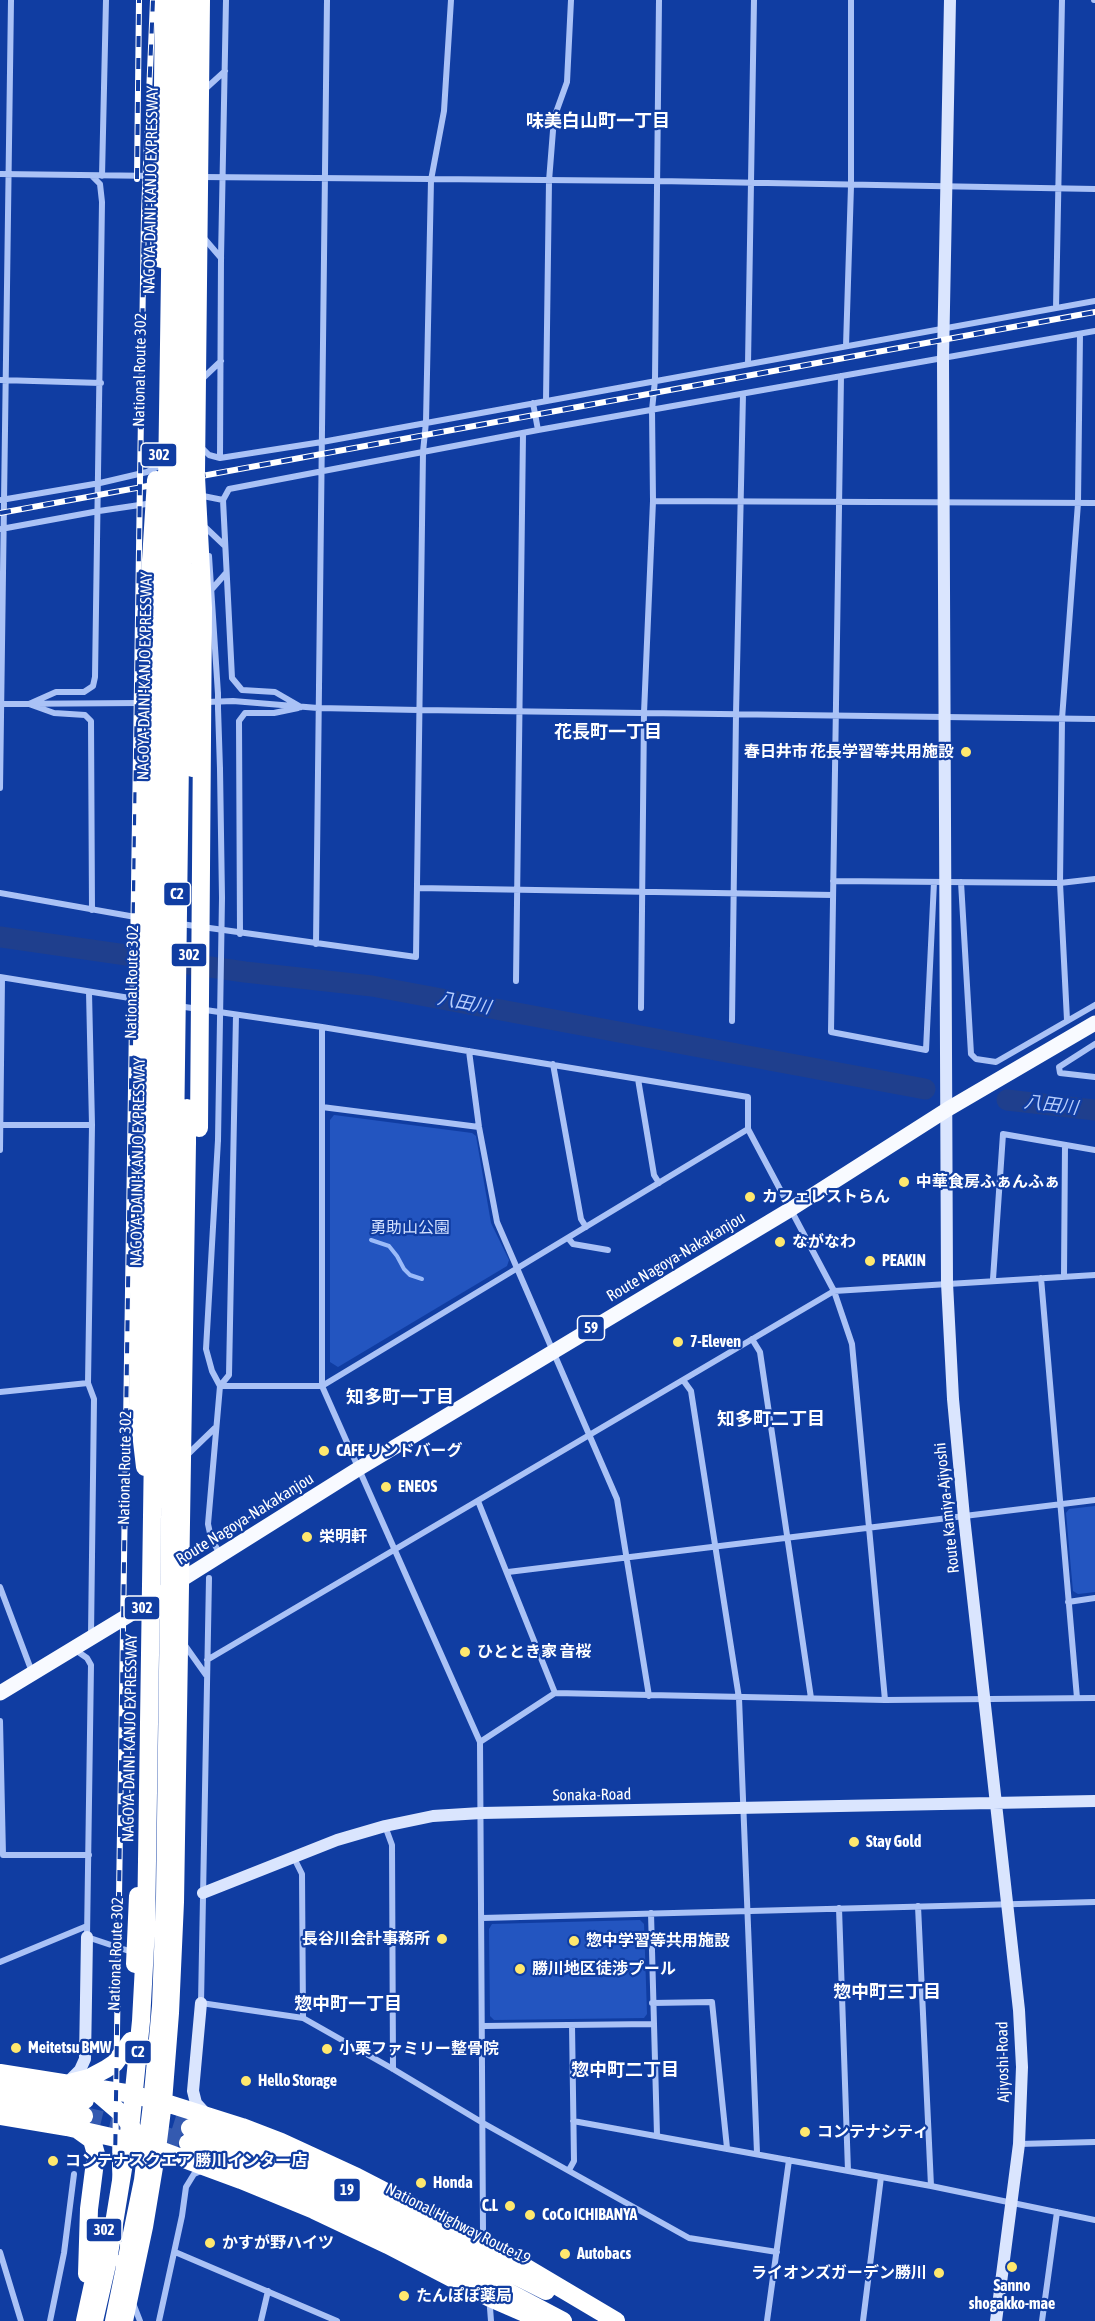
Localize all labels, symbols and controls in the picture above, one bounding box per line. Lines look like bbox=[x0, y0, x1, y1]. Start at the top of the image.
street label: NAGOYA-DAINI-KANJO EXPRESSWAY bbox=[140, 86, 162, 294]
district label: 味美白山町一丁目 bbox=[526, 110, 670, 132]
street label: National Route 302 bbox=[129, 313, 151, 427]
road number: 302 bbox=[141, 443, 177, 467]
street label: NAGOYA-DAINI-KANJO EXPRESSWAY bbox=[134, 572, 156, 780]
district label: 花長町一丁目 bbox=[554, 721, 662, 743]
place label: 春日井市 花長学習等共用施設 bbox=[744, 742, 954, 762]
marker: 春日井市 花長学習等共用施設 bbox=[959, 745, 973, 759]
road number: C2 bbox=[164, 882, 190, 906]
street label: National Route 302 bbox=[121, 925, 143, 1039]
road number: 302 bbox=[171, 943, 207, 967]
water label: 八田川 bbox=[435, 987, 493, 1019]
street label: NAGOYA-DAINI-KANJO EXPRESSWAY bbox=[127, 1058, 149, 1266]
water label: 八田川 bbox=[1023, 1091, 1079, 1119]
place label: 中華食房ふぁんふぁ bbox=[916, 1172, 1060, 1192]
marker: 中華食房ふぁんふぁ bbox=[897, 1175, 911, 1189]
place label: カフェレストらん bbox=[762, 1187, 890, 1207]
marker: カフェレストらん bbox=[743, 1190, 757, 1204]
street label: Route Nagoya-Nakakanjou bbox=[603, 1208, 749, 1306]
park label: 勇助山公園 bbox=[370, 1218, 450, 1238]
place label: ながなわ bbox=[792, 1232, 856, 1252]
marker: ながなわ bbox=[773, 1235, 787, 1249]
place label: PEAKIN bbox=[882, 1251, 926, 1271]
marker: PEAKIN bbox=[863, 1254, 877, 1268]
road number: 59 bbox=[578, 1316, 604, 1340]
place label: 7-Eleven bbox=[690, 1332, 741, 1352]
marker: 7-Eleven bbox=[671, 1335, 685, 1349]
district label: 知多町一丁目 bbox=[346, 1386, 454, 1408]
district label: 知多町二丁目 bbox=[717, 1408, 825, 1430]
street label: National Route 302 bbox=[114, 1411, 136, 1525]
place label: CAFE リンドバーグ bbox=[336, 1441, 462, 1461]
street label: Route Kamiya-Ajiyoshi bbox=[931, 1442, 963, 1574]
marker: CAFE リンドバーグ bbox=[317, 1444, 331, 1458]
street label: Route Nagoya-Nakakanjou bbox=[173, 1469, 317, 1569]
place label: ENEOS bbox=[398, 1477, 437, 1497]
marker: ENEOS bbox=[379, 1480, 393, 1494]
place label: 栄明軒 bbox=[319, 1527, 367, 1547]
marker: 栄明軒 bbox=[300, 1530, 314, 1544]
road number: 302 bbox=[124, 1596, 160, 1620]
street label: NAGOYA-DAINI-KANJO EXPRESSWAY bbox=[119, 1634, 141, 1842]
place label: ひととき家 音桜 bbox=[477, 1642, 591, 1662]
marker: ひととき家 音桜 bbox=[458, 1645, 472, 1659]
street label: Sonaka-Road bbox=[553, 1785, 631, 1805]
place label: Stay Gold bbox=[866, 1832, 921, 1852]
marker: Stay Gold bbox=[847, 1835, 861, 1849]
street label: National Route 302 bbox=[104, 1897, 128, 2011]
place label: 長谷川会計事務所 bbox=[302, 1929, 430, 1949]
place label: 惣中学習等共用施設 bbox=[586, 1931, 730, 1951]
marker: 長谷川会計事務所 bbox=[435, 1932, 449, 1946]
marker: 惣中学習等共用施設 bbox=[567, 1934, 581, 1948]
place label: 勝川地区徒渉プール bbox=[532, 1959, 676, 1979]
marker: 勝川地区徒渉プール bbox=[513, 1962, 527, 1976]
district label: 惣中町三丁目 bbox=[833, 1981, 941, 2003]
district label: 惣中町一丁目 bbox=[294, 1993, 402, 2015]
street label: Ajiyoshi-Road bbox=[993, 2021, 1013, 2103]
place label: Meitetsu BMW bbox=[28, 2038, 111, 2058]
place label: 小栗ファミリー整骨院 bbox=[339, 2039, 499, 2059]
road number: C2 bbox=[124, 2040, 152, 2064]
marker: Meitetsu BMW bbox=[9, 2041, 23, 2055]
marker: 小栗ファミリー整骨院 bbox=[320, 2042, 334, 2056]
district label: 惣中町二丁目 bbox=[571, 2059, 679, 2081]
place label: Hello Storage bbox=[258, 2071, 337, 2091]
marker: Hello Storage bbox=[239, 2074, 253, 2088]
place label: コンテナシティ bbox=[817, 2122, 929, 2142]
marker: コンテナシティ bbox=[798, 2125, 812, 2139]
place label: コンテナスクエア 勝川インター店 bbox=[65, 2151, 307, 2171]
marker: コンテナスクエア 勝川インター店 bbox=[46, 2154, 60, 2168]
place label: Honda bbox=[433, 2173, 473, 2193]
marker: Honda bbox=[414, 2176, 428, 2190]
road number: 19 bbox=[334, 2178, 360, 2202]
street label: National Highway Route 19 bbox=[382, 2179, 534, 2269]
place label: C.L bbox=[482, 2196, 498, 2216]
marker: C.L bbox=[503, 2199, 517, 2213]
place label: CoCo ICHIBANYA bbox=[542, 2205, 637, 2225]
marker: CoCo ICHIBANYA bbox=[523, 2208, 537, 2222]
road number: 302 bbox=[86, 2218, 122, 2242]
place label: かすが野ハイツ bbox=[222, 2233, 334, 2253]
marker: かすが野ハイツ bbox=[203, 2236, 217, 2250]
place label: Autobacs bbox=[577, 2244, 631, 2264]
marker: Autobacs bbox=[558, 2247, 572, 2261]
marker: Sanno shogakko-mae bbox=[1005, 2260, 1019, 2274]
place label: ライオンズガーデン勝川 bbox=[751, 2263, 927, 2283]
marker: ライオンズガーデン勝川 bbox=[932, 2266, 946, 2280]
place label: Sanno shogakko-mae bbox=[969, 2276, 1055, 2314]
place label: たんぽぽ薬局 bbox=[416, 2286, 512, 2306]
marker: たんぽぽ薬局 bbox=[397, 2289, 411, 2303]

